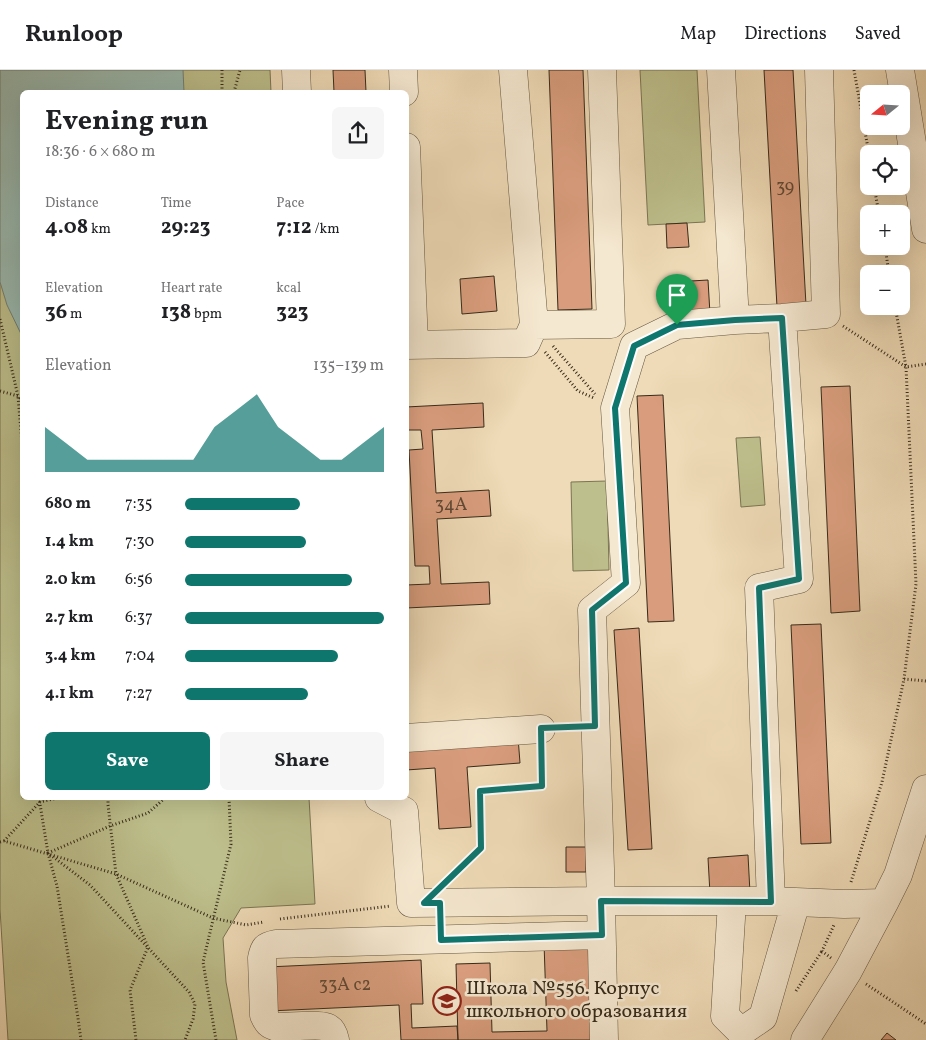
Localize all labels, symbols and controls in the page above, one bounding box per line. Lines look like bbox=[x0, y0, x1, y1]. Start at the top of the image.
text: Runloop bbox=[25, 18, 123, 52]
text: Map bbox=[680, 22, 716, 47]
text: Directions bbox=[744, 22, 827, 47]
text: Saved bbox=[855, 22, 901, 47]
north arrow bbox=[860, 85, 910, 135]
map controls bbox=[860, 85, 910, 315]
text: Evening run bbox=[45, 102, 209, 141]
button: share bbox=[332, 107, 384, 159]
text: 18:36 · 6 × 680 m bbox=[45, 141, 155, 163]
button: locate bbox=[860, 145, 910, 195]
house number: 39 bbox=[776, 175, 794, 200]
text: Distance bbox=[45, 194, 99, 213]
text: Time bbox=[161, 194, 191, 213]
text: Pace bbox=[276, 194, 304, 213]
button: + bbox=[860, 205, 910, 255]
text: 4.08 bbox=[45, 213, 88, 242]
text: 29:23 bbox=[161, 213, 210, 242]
text: 7:12 bbox=[276, 213, 312, 242]
text: km bbox=[88, 220, 111, 239]
text: /km bbox=[312, 220, 340, 239]
button: − bbox=[860, 265, 910, 315]
pin bbox=[656, 274, 698, 325]
text: Elevation bbox=[45, 279, 103, 298]
text: Heart rate bbox=[161, 279, 222, 298]
text: kcal bbox=[276, 279, 301, 298]
icon: arrive bbox=[663, 281, 691, 309]
text: 36 bbox=[45, 298, 67, 327]
text: 138 bbox=[161, 298, 191, 327]
text: 323 bbox=[276, 298, 308, 327]
text: m bbox=[67, 305, 82, 324]
text: bpm bbox=[191, 305, 222, 324]
text: Elevation bbox=[45, 355, 112, 377]
text: 135–139 m bbox=[313, 355, 384, 377]
text: 680 m bbox=[45, 493, 91, 515]
text: 7:35 bbox=[125, 493, 152, 515]
house number: 34А bbox=[435, 493, 468, 518]
text: 1.4 km bbox=[45, 531, 94, 553]
text: 7:30 bbox=[125, 531, 154, 553]
text: 2.0 km bbox=[45, 569, 96, 591]
text: 6:56 bbox=[125, 569, 153, 591]
text: 2.7 km bbox=[45, 607, 93, 629]
text: 6:37 bbox=[125, 607, 153, 629]
text: 3.4 km bbox=[45, 645, 96, 667]
text: 7:04 bbox=[125, 645, 155, 667]
text: 4.1 km bbox=[45, 683, 94, 705]
text: 7:27 bbox=[125, 683, 153, 705]
button: Save bbox=[45, 732, 210, 790]
button: Share bbox=[220, 732, 384, 790]
house number: 33А с2 bbox=[319, 973, 371, 998]
place label: Школа №556. Корпус школьного образования bbox=[466, 975, 687, 1026]
school or university icon: Школа №556. Корпус школьного образования bbox=[432, 986, 462, 1016]

